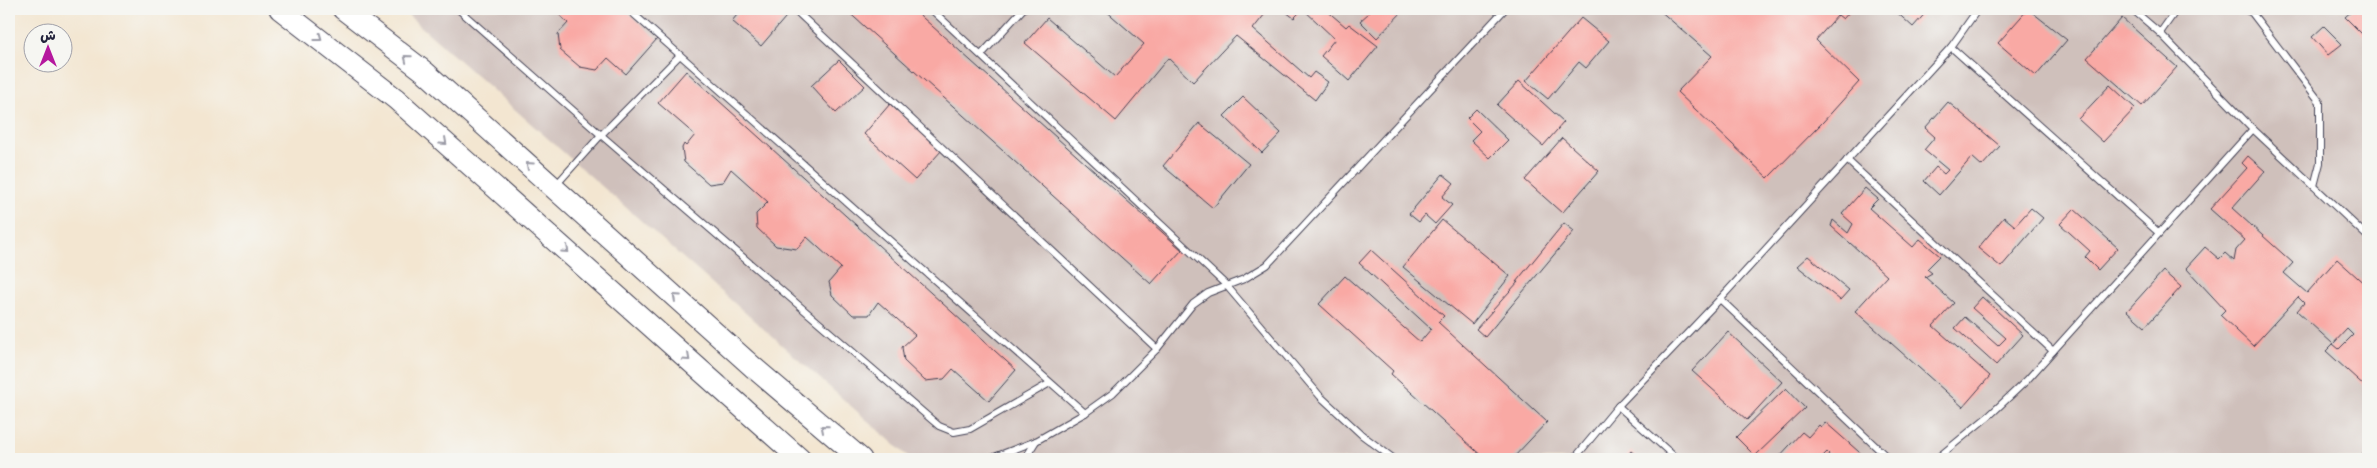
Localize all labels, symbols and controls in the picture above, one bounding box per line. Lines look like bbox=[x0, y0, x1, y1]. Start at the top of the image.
north arrow bbox=[22, 22, 72, 72]
text: ش bbox=[40, 27, 56, 44]
one-way arrow bbox=[313, 32, 323, 41]
one-way arrow bbox=[404, 55, 413, 63]
one-way arrow bbox=[439, 136, 448, 145]
one-way arrow bbox=[526, 162, 535, 171]
one-way arrow bbox=[560, 244, 569, 253]
one-way arrow bbox=[672, 294, 681, 303]
one-way arrow bbox=[682, 352, 691, 361]
one-way arrow bbox=[820, 425, 829, 434]

